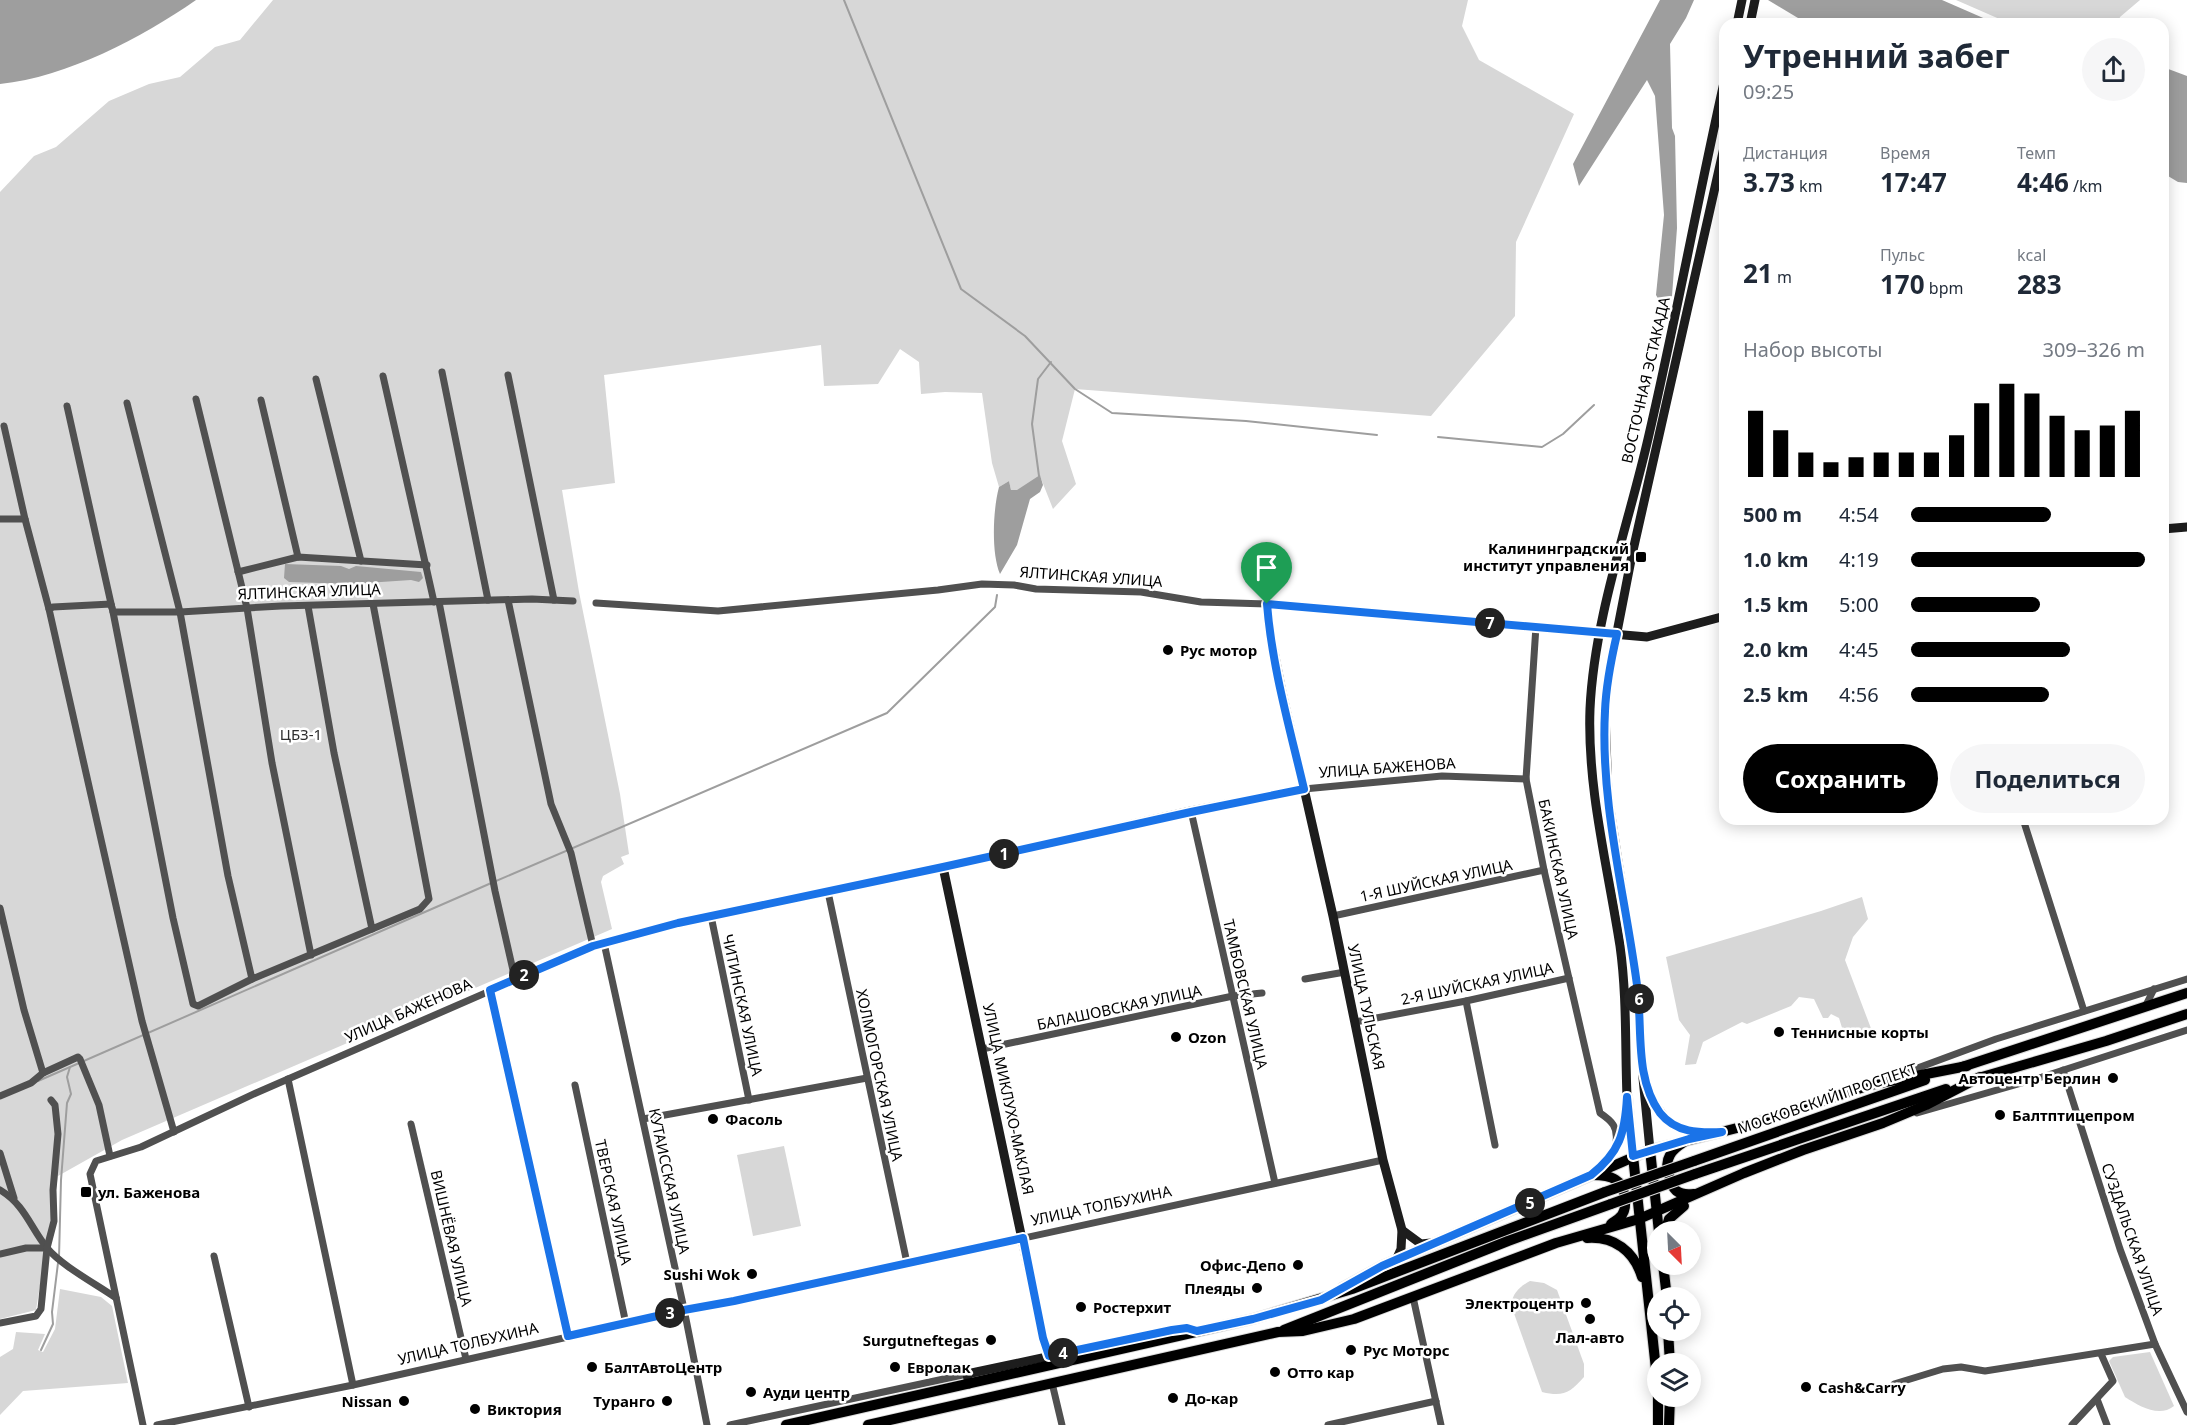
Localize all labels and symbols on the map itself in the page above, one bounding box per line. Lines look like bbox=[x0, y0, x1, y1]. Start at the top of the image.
street label: ВОСТОЧНАЯ ЭСТАКАДА bbox=[1616, 294, 1674, 465]
place label: Калининградский институт управления bbox=[1463, 538, 1629, 575]
pin bbox=[1241, 542, 1292, 604]
marker: Калининградский институт управления bbox=[1634, 550, 1648, 564]
street label: ЯЛТИНСКАЯ УЛИЦА bbox=[1019, 561, 1164, 591]
street label: ЯЛТИНСКАЯ УЛИЦА bbox=[237, 578, 381, 603]
pin: 7 bbox=[1475, 608, 1505, 638]
place label: Рус мотор bbox=[1180, 640, 1257, 660]
marker: Рус мотор bbox=[1161, 643, 1175, 657]
park label: ЦБЗ-1 bbox=[280, 724, 322, 744]
street label: УЛИЦА БАЖЕНОВА bbox=[1318, 752, 1456, 782]
street label: БАКИНСКАЯ УЛИЦА bbox=[1534, 797, 1584, 941]
pin: 1 bbox=[989, 839, 1019, 869]
street label: 1-Я ШУЙСКАЯ УЛИЦА bbox=[1358, 854, 1514, 906]
street label: ТАМБОВСКАЯ УЛИЦА bbox=[1219, 917, 1273, 1071]
street label: ЧИТИНСКАЯ УЛИЦА bbox=[718, 932, 768, 1078]
street label: УЛИЦА ТУЛЬСКАЯ bbox=[1344, 942, 1390, 1072]
street label: 2-Я ШУЙСКАЯ УЛИЦА bbox=[1399, 957, 1555, 1009]
pin: 2 bbox=[509, 960, 539, 990]
street label: УЛИЦА БАЖЕНОВА bbox=[341, 973, 475, 1047]
street label: БАЛАШОВСКАЯ УЛИЦА bbox=[1035, 980, 1204, 1034]
pin: 6 bbox=[1624, 984, 1654, 1014]
street label: ХОЛМОГОРСКАЯ УЛИЦА bbox=[852, 987, 908, 1163]
street label: УЛИЦА МИКЛУХО-МАКЛАЯ bbox=[979, 1001, 1039, 1197]
place label: Теннисные корты bbox=[1791, 1022, 1929, 1042]
marker: Теннисные корты bbox=[1772, 1025, 1786, 1039]
place label: Ozon bbox=[1188, 1027, 1226, 1047]
marker: Ozon bbox=[1169, 1030, 1183, 1044]
street label: МОСКОВСКИЙ ПРОСПЕКТ bbox=[1735, 1058, 1920, 1138]
place label: Автоцентр Берлин bbox=[1958, 1068, 2101, 1088]
marker: Автоцентр Берлин bbox=[2106, 1071, 2120, 1085]
place label: Балтптицепром bbox=[2012, 1105, 2135, 1125]
street label: КУТАИССКАЯ УЛИЦА bbox=[645, 1106, 695, 1256]
marker: Балтптицепром bbox=[1993, 1108, 2007, 1122]
place label: Фасоль bbox=[725, 1109, 783, 1129]
marker: Фасоль bbox=[706, 1112, 720, 1126]
street label: ТВЕРСКАЯ УЛИЦА bbox=[591, 1137, 637, 1267]
street label: СУЗДАЛЬСКАЯ УЛИЦА bbox=[2098, 1160, 2169, 1318]
street label: ВИШНЁВАЯ УЛИЦА bbox=[427, 1168, 478, 1309]
street label: УЛИЦА ТОЛБУХИНА bbox=[1029, 1180, 1174, 1230]
place label: ул. Баженова bbox=[97, 1182, 200, 1202]
marker: ул. Баженова bbox=[79, 1185, 93, 1199]
pin: 5 bbox=[1515, 1188, 1545, 1218]
north arrow bbox=[1647, 1221, 1701, 1275]
place label: Офис-Депо bbox=[1200, 1255, 1286, 1275]
marker: Офис-Депо bbox=[1291, 1258, 1305, 1272]
place label: Sushi Wok bbox=[663, 1264, 741, 1284]
marker: Sushi Wok bbox=[745, 1267, 759, 1281]
place label: Плеяды bbox=[1184, 1278, 1245, 1298]
marker: Плеяды bbox=[1250, 1281, 1264, 1295]
place label: Электроцентр bbox=[1465, 1293, 1574, 1313]
marker: Электроцентр bbox=[1579, 1296, 1593, 1310]
place label: Ростерхит bbox=[1093, 1297, 1172, 1317]
pin: 3 bbox=[655, 1298, 685, 1328]
marker: Ростерхит bbox=[1074, 1300, 1088, 1314]
marker: Лал-авто bbox=[1583, 1312, 1597, 1326]
street label: УЛИЦА ТОЛБУХИНА bbox=[396, 1317, 541, 1369]
place label: Лал-авто bbox=[1556, 1327, 1624, 1347]
place label: Surgutneftegas bbox=[863, 1330, 979, 1350]
marker: Surgutneftegas bbox=[984, 1333, 998, 1347]
pin: 4 bbox=[1048, 1338, 1078, 1368]
place label: Рус Моторс bbox=[1363, 1340, 1450, 1360]
marker: Рус Моторс bbox=[1344, 1343, 1358, 1357]
place label: БалтАвтоЦентр bbox=[604, 1357, 722, 1377]
place label: Евролак bbox=[907, 1357, 971, 1377]
marker: БалтАвтоЦентр bbox=[585, 1360, 599, 1374]
marker: Евролак bbox=[888, 1360, 902, 1374]
place label: Отто кар bbox=[1287, 1362, 1354, 1382]
marker: Отто кар bbox=[1268, 1365, 1282, 1379]
place label: Cash&Carry bbox=[1818, 1377, 1906, 1397]
marker: Cash&Carry bbox=[1799, 1380, 1813, 1394]
place label: Ауди центр bbox=[763, 1382, 850, 1402]
marker: Ауди центр bbox=[744, 1385, 758, 1399]
place label: До-кар bbox=[1185, 1388, 1238, 1408]
place label: Nissan bbox=[342, 1391, 392, 1411]
place label: Туранго bbox=[593, 1391, 655, 1411]
marker: До-кар bbox=[1166, 1391, 1180, 1405]
marker: Nissan bbox=[397, 1394, 411, 1408]
marker: Туранго bbox=[660, 1394, 674, 1408]
place label: Виктория bbox=[487, 1399, 562, 1419]
marker: Виктория bbox=[468, 1402, 482, 1416]

